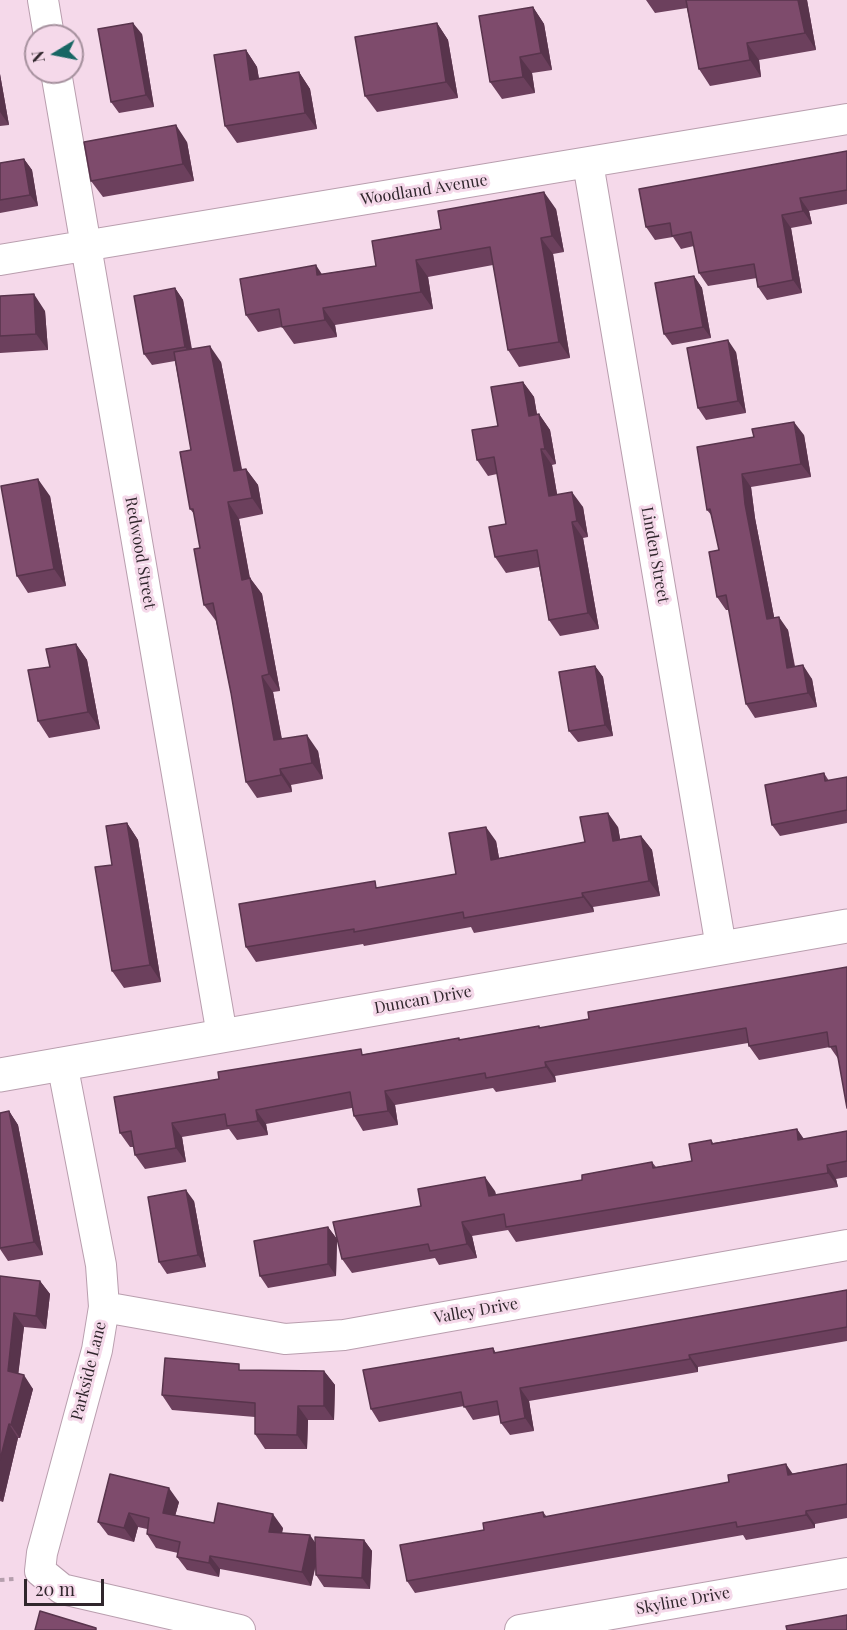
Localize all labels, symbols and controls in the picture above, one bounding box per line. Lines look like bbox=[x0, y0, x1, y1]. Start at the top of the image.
north arrow bbox=[24, 24, 84, 84]
text: N bbox=[26, 49, 49, 64]
street label: Woodland Avenue bbox=[359, 170, 489, 210]
street label: Redwood Street bbox=[121, 495, 159, 611]
street label: Linden Street bbox=[637, 505, 673, 605]
street label: Duncan Drive bbox=[373, 982, 473, 1018]
street label: Valley Drive bbox=[432, 1294, 520, 1328]
street label: Parkside Lane bbox=[67, 1320, 111, 1422]
scale bar bbox=[27, 1567, 106, 1605]
text: 20 m bbox=[35, 1577, 75, 1601]
street label: Skyline Drive bbox=[634, 1583, 732, 1619]

